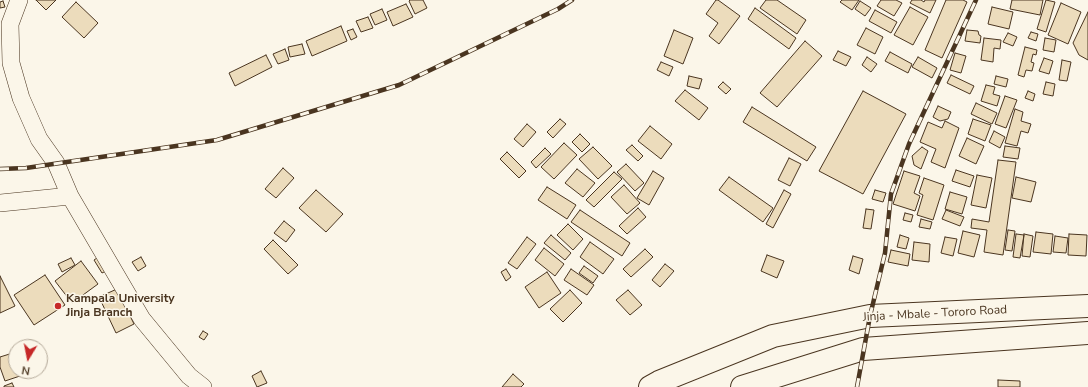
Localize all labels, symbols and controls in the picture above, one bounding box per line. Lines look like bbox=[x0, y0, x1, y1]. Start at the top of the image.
place label: Kampala University Jinja Branch bbox=[66, 292, 175, 320]
marker: Kampala University Jinja Branch bbox=[53, 301, 63, 311]
street label: Jinja - Mbale - Tororo Road bbox=[862, 303, 1008, 325]
north arrow bbox=[8, 339, 48, 379]
text: N bbox=[21, 362, 31, 378]

